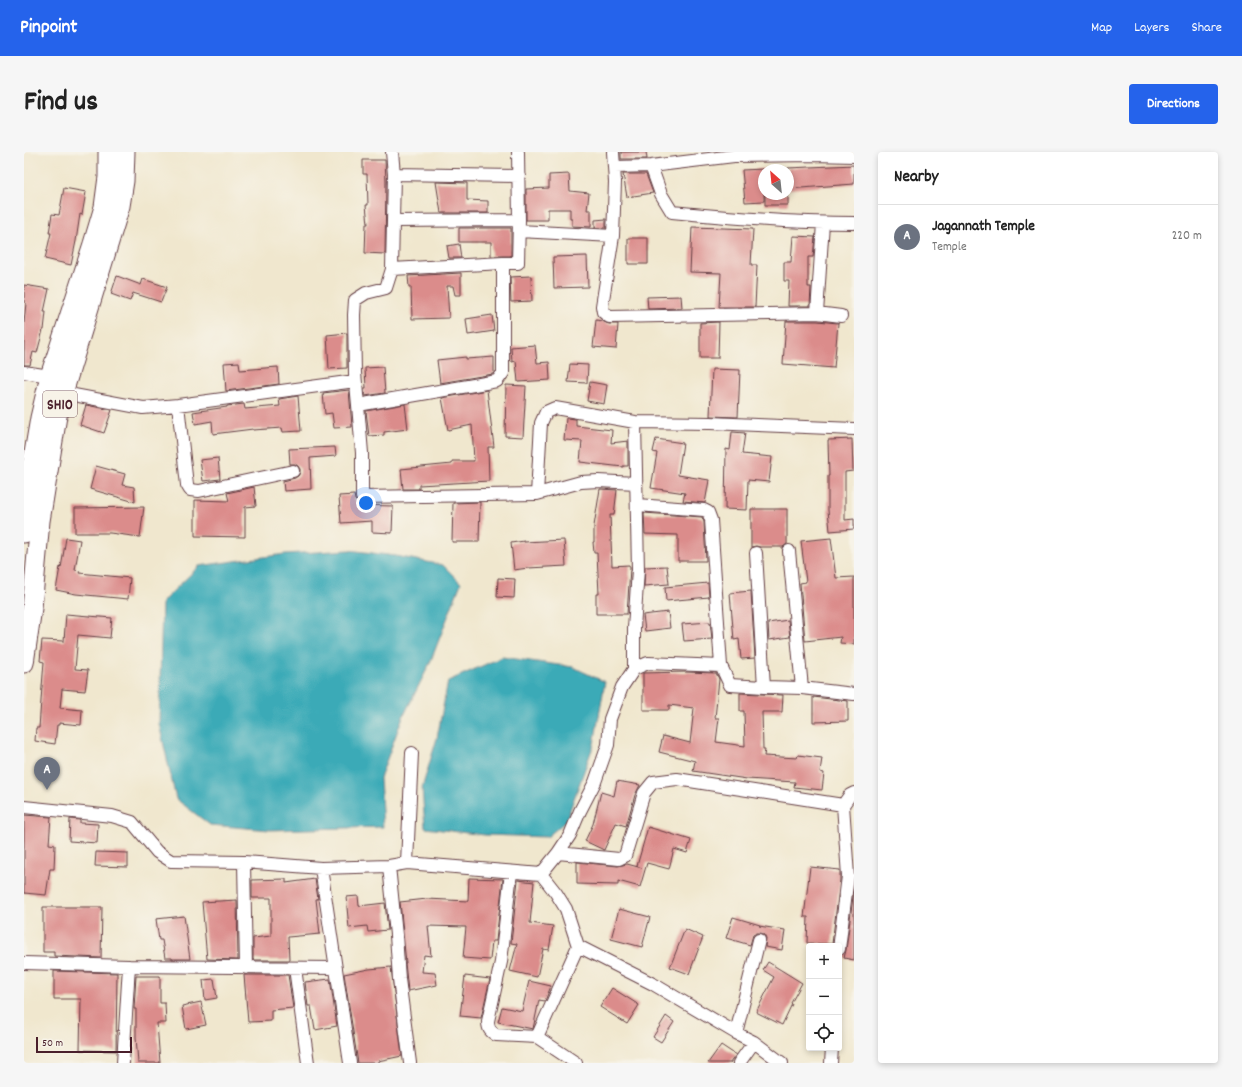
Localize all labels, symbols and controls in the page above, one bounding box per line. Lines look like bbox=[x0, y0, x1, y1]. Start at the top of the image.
text: Pinpoint bbox=[20, 15, 77, 42]
text: Map bbox=[1091, 18, 1112, 38]
text: Layers bbox=[1134, 18, 1169, 38]
text: Share bbox=[1191, 18, 1222, 38]
text: Find us bbox=[24, 84, 98, 124]
button: Directions bbox=[1129, 84, 1218, 124]
north arrow bbox=[758, 164, 794, 200]
text: Nearby bbox=[894, 166, 938, 190]
text: Jagannath Temple bbox=[932, 216, 1035, 238]
text: A bbox=[903, 227, 911, 246]
text: 220 m bbox=[1172, 227, 1202, 246]
text: Temple bbox=[932, 238, 967, 257]
road number: SH10 bbox=[43, 391, 77, 417]
your location bbox=[356, 493, 376, 513]
pin: A bbox=[34, 757, 60, 790]
map controls bbox=[806, 943, 842, 1051]
button: + bbox=[806, 943, 842, 979]
button: − bbox=[806, 979, 842, 1015]
button: locate bbox=[806, 1015, 842, 1051]
scale bar bbox=[36, 1035, 132, 1054]
text: 50 m bbox=[42, 1036, 63, 1052]

